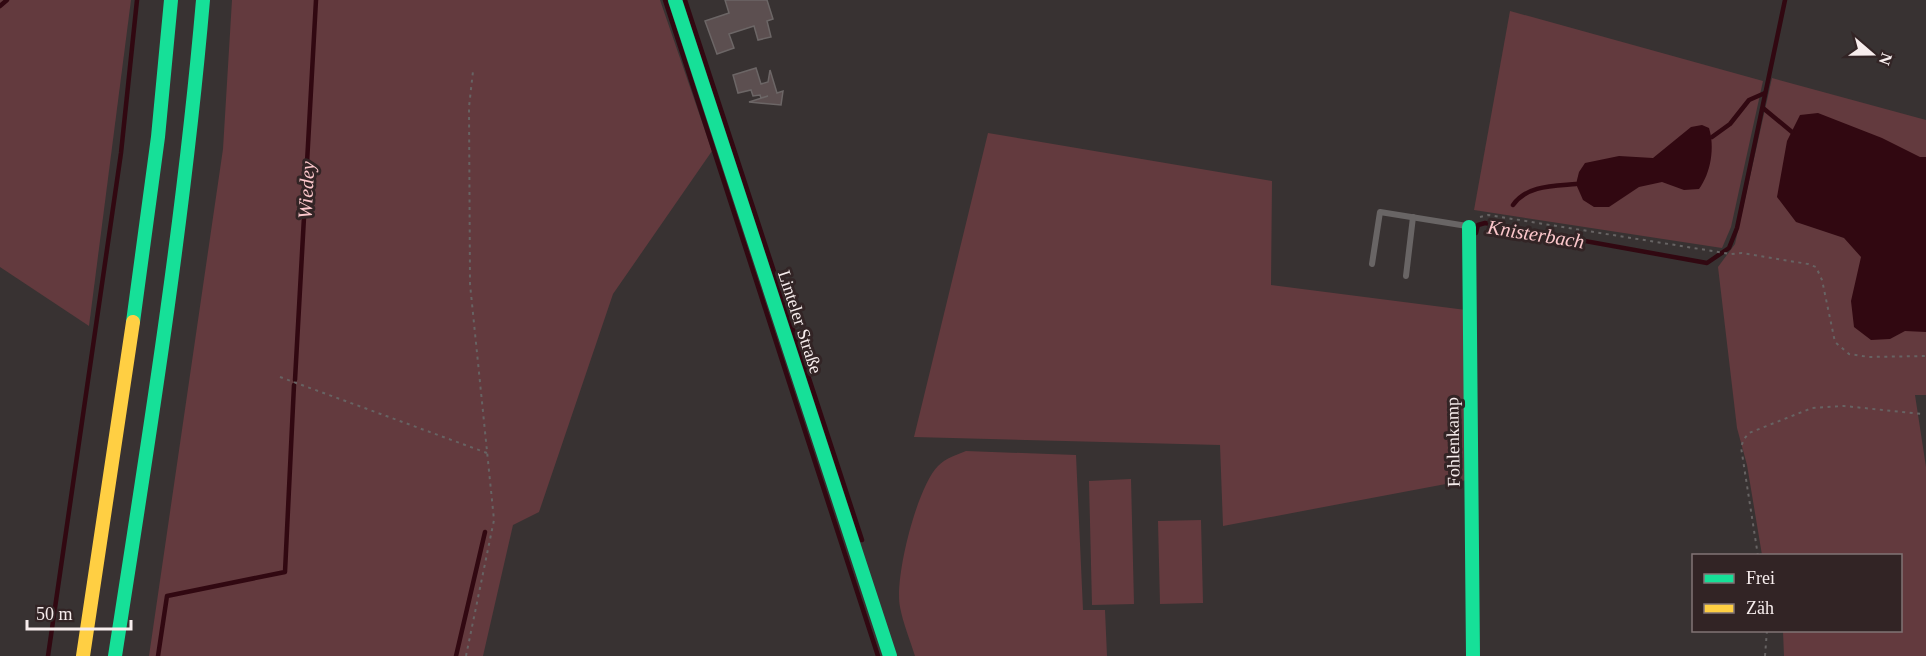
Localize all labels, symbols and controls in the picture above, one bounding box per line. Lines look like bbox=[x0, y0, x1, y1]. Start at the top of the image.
north arrow bbox=[1842, 24, 1902, 84]
text: N bbox=[1876, 51, 1896, 68]
water label: Wiedey bbox=[294, 160, 320, 219]
water label: Knisterbach bbox=[1485, 215, 1586, 253]
street label: Linteler Straße bbox=[774, 268, 826, 376]
street label: Fohlenkamp bbox=[1442, 397, 1464, 487]
legend bbox=[1692, 554, 1902, 632]
text: Frei bbox=[1746, 568, 1775, 588]
scale bar bbox=[27, 593, 130, 631]
text: Zäh bbox=[1746, 598, 1774, 618]
text: 50 m bbox=[36, 604, 73, 624]

